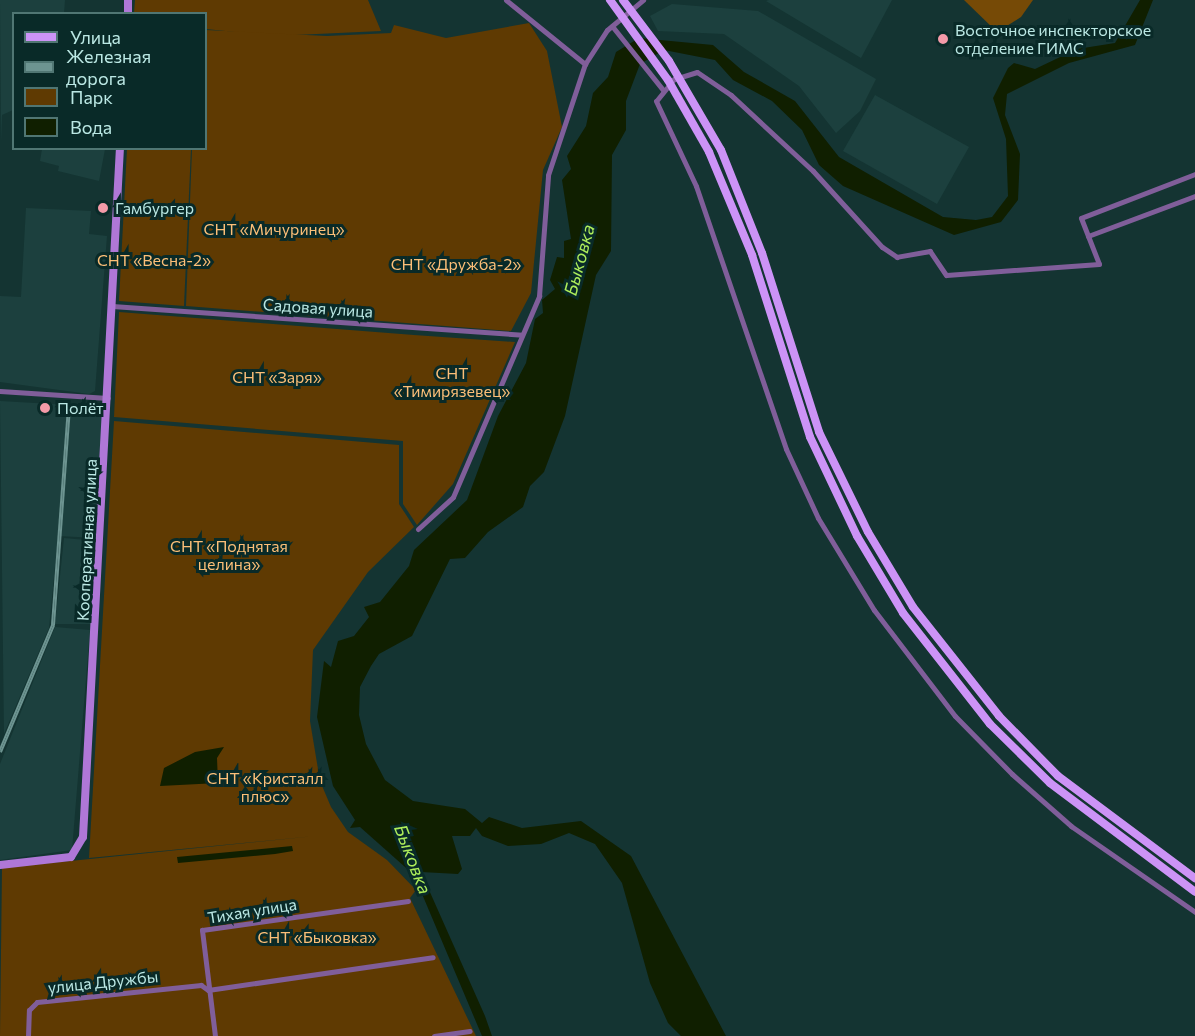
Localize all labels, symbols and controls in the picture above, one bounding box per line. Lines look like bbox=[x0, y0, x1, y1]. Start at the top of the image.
legend bbox=[12, 12, 207, 150]
place label: Восточное инспекторское отделение ГИМС bbox=[955, 20, 1151, 58]
text: Улица bbox=[70, 26, 121, 48]
marker: Восточное инспекторское отделение ГИМС bbox=[936, 32, 950, 46]
text: Железная дорога bbox=[66, 45, 151, 89]
text: Парк bbox=[70, 86, 113, 108]
text: Вода bbox=[70, 116, 112, 138]
place label: Гамбургер bbox=[115, 198, 194, 218]
marker: Гамбургер bbox=[96, 201, 110, 215]
park label: СНТ «Мичуринец» bbox=[203, 219, 345, 239]
water label: Быковка bbox=[559, 222, 599, 298]
park label: СНТ «Весна-2» bbox=[97, 250, 211, 270]
park label: СНТ «Дружба-2» bbox=[391, 254, 521, 274]
street label: Садовая улица bbox=[262, 295, 374, 321]
park label: СНТ «Тимирязевец» bbox=[394, 363, 510, 401]
park label: СНТ «Заря» bbox=[232, 367, 322, 387]
place label: Полёт bbox=[57, 398, 104, 418]
marker: Полёт bbox=[38, 401, 52, 415]
street label: Кооперативная улица bbox=[73, 458, 101, 622]
park label: СНТ «Поднятая целина» bbox=[170, 536, 288, 574]
park label: СНТ «Кристалл плюс» bbox=[207, 768, 323, 806]
water label: Быковка bbox=[390, 821, 436, 897]
street label: Тихая улица bbox=[206, 894, 298, 928]
park label: СНТ «Быковка» bbox=[257, 927, 377, 947]
street label: улица Дружбы bbox=[47, 967, 159, 997]

